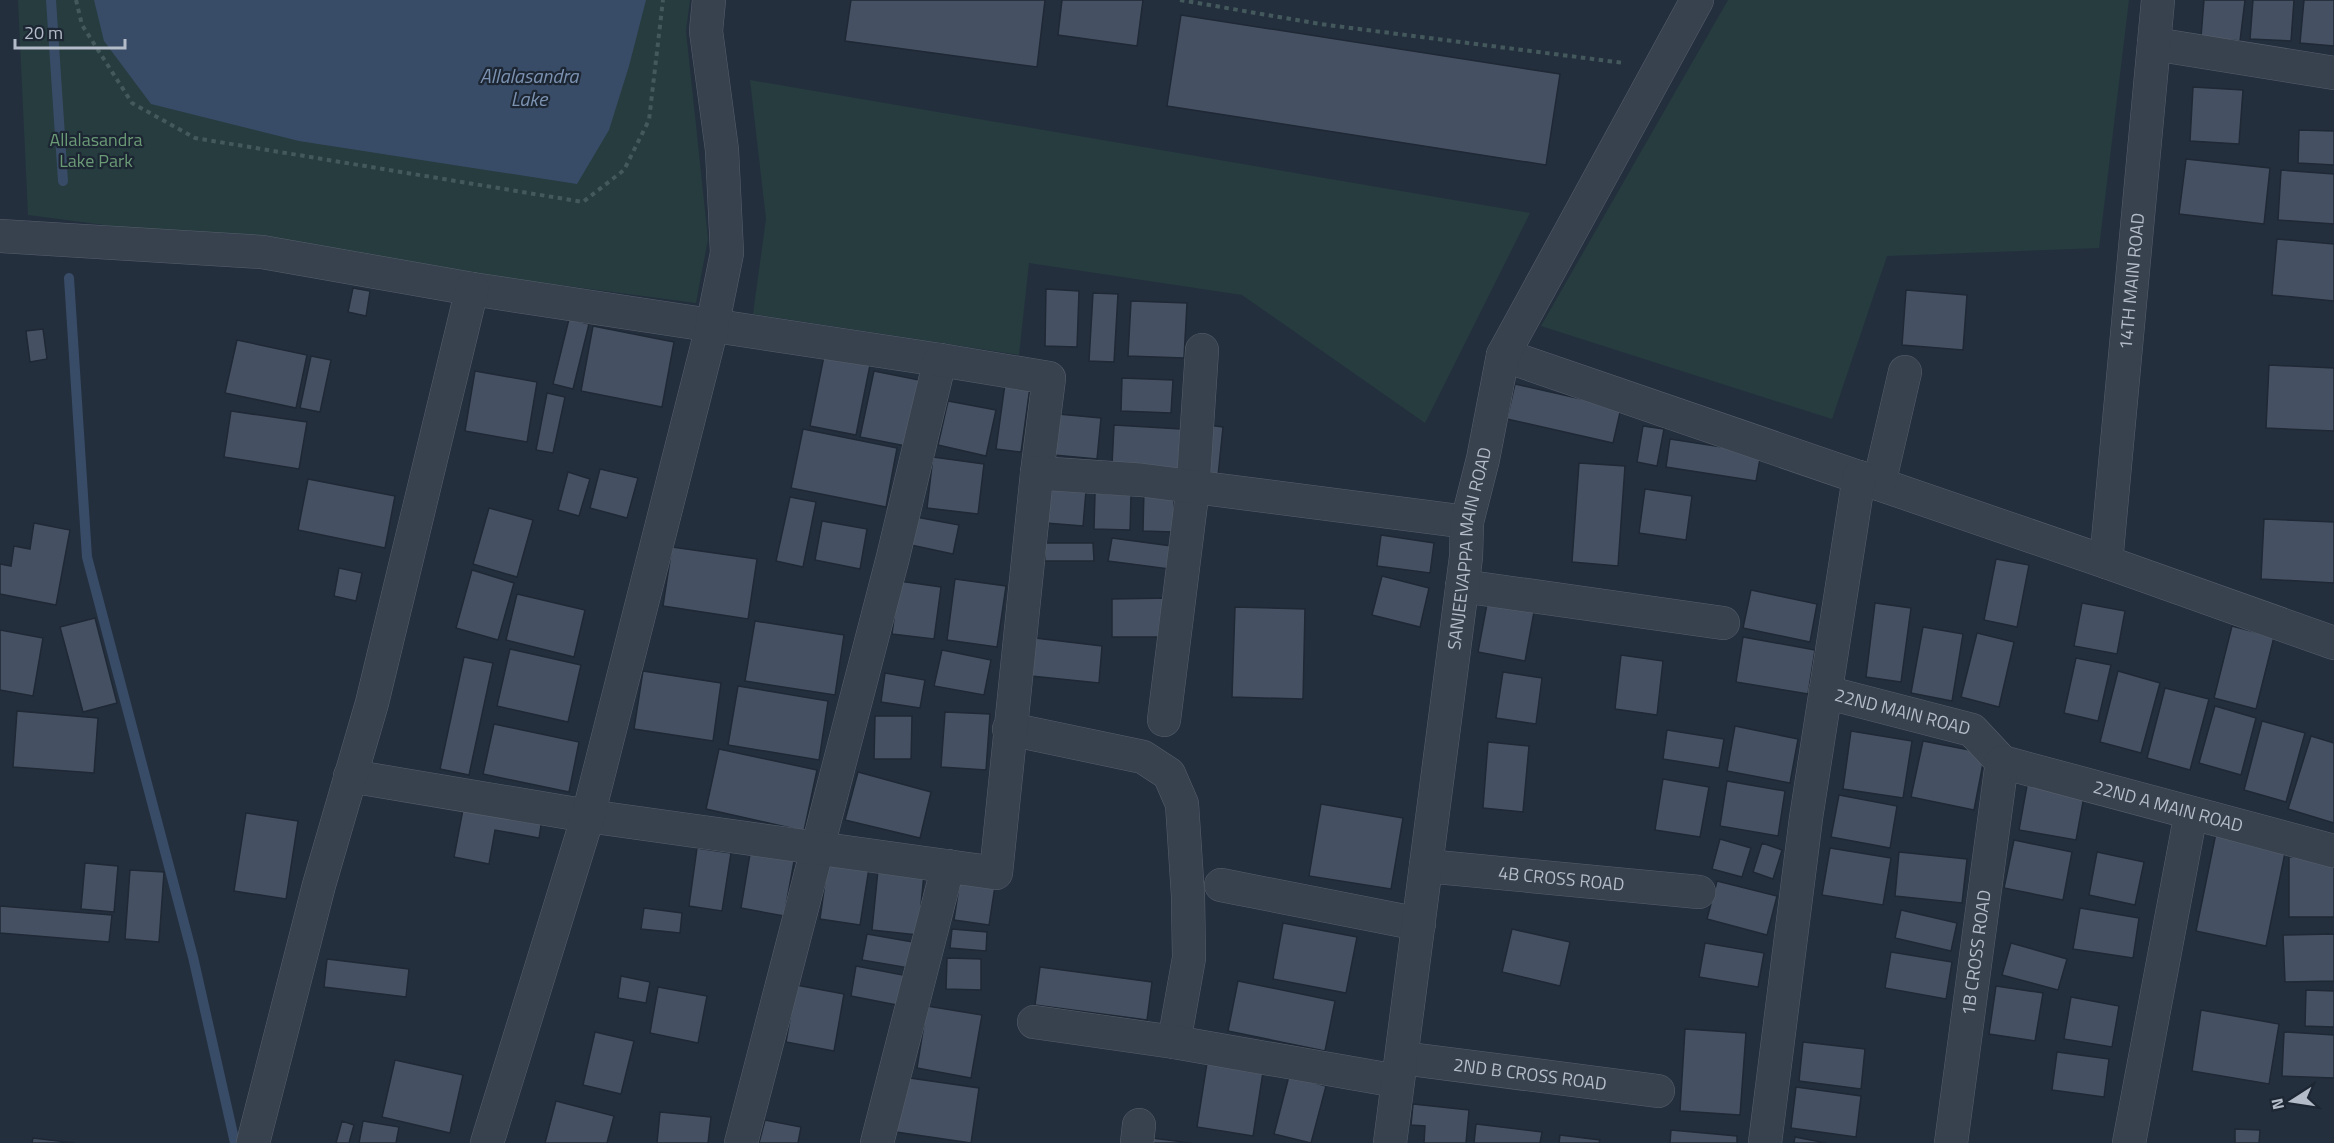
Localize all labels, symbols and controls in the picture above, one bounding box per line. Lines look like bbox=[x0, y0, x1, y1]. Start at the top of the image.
scale bar bbox=[15, 12, 124, 50]
text: 20 m bbox=[24, 19, 63, 46]
water label: Allalasandra Lake bbox=[480, 60, 579, 114]
park label: Allalasandra Lake Park bbox=[49, 126, 143, 174]
street label: 14TH MAIN ROAD bbox=[2112, 212, 2151, 351]
street label: SANJEEVAPPA MAIN ROAD bbox=[1440, 445, 1498, 651]
street label: 22ND MAIN ROAD bbox=[1832, 681, 1973, 742]
street label: 22ND A MAIN ROAD bbox=[2090, 773, 2246, 839]
street label: 4B CROSS ROAD bbox=[1497, 859, 1626, 898]
street label: 1B CROSS ROAD bbox=[1954, 888, 1998, 1017]
street label: 2ND B CROSS ROAD bbox=[1452, 1051, 1608, 1097]
north arrow bbox=[2262, 1071, 2322, 1131]
text: N bbox=[2264, 1096, 2290, 1112]

